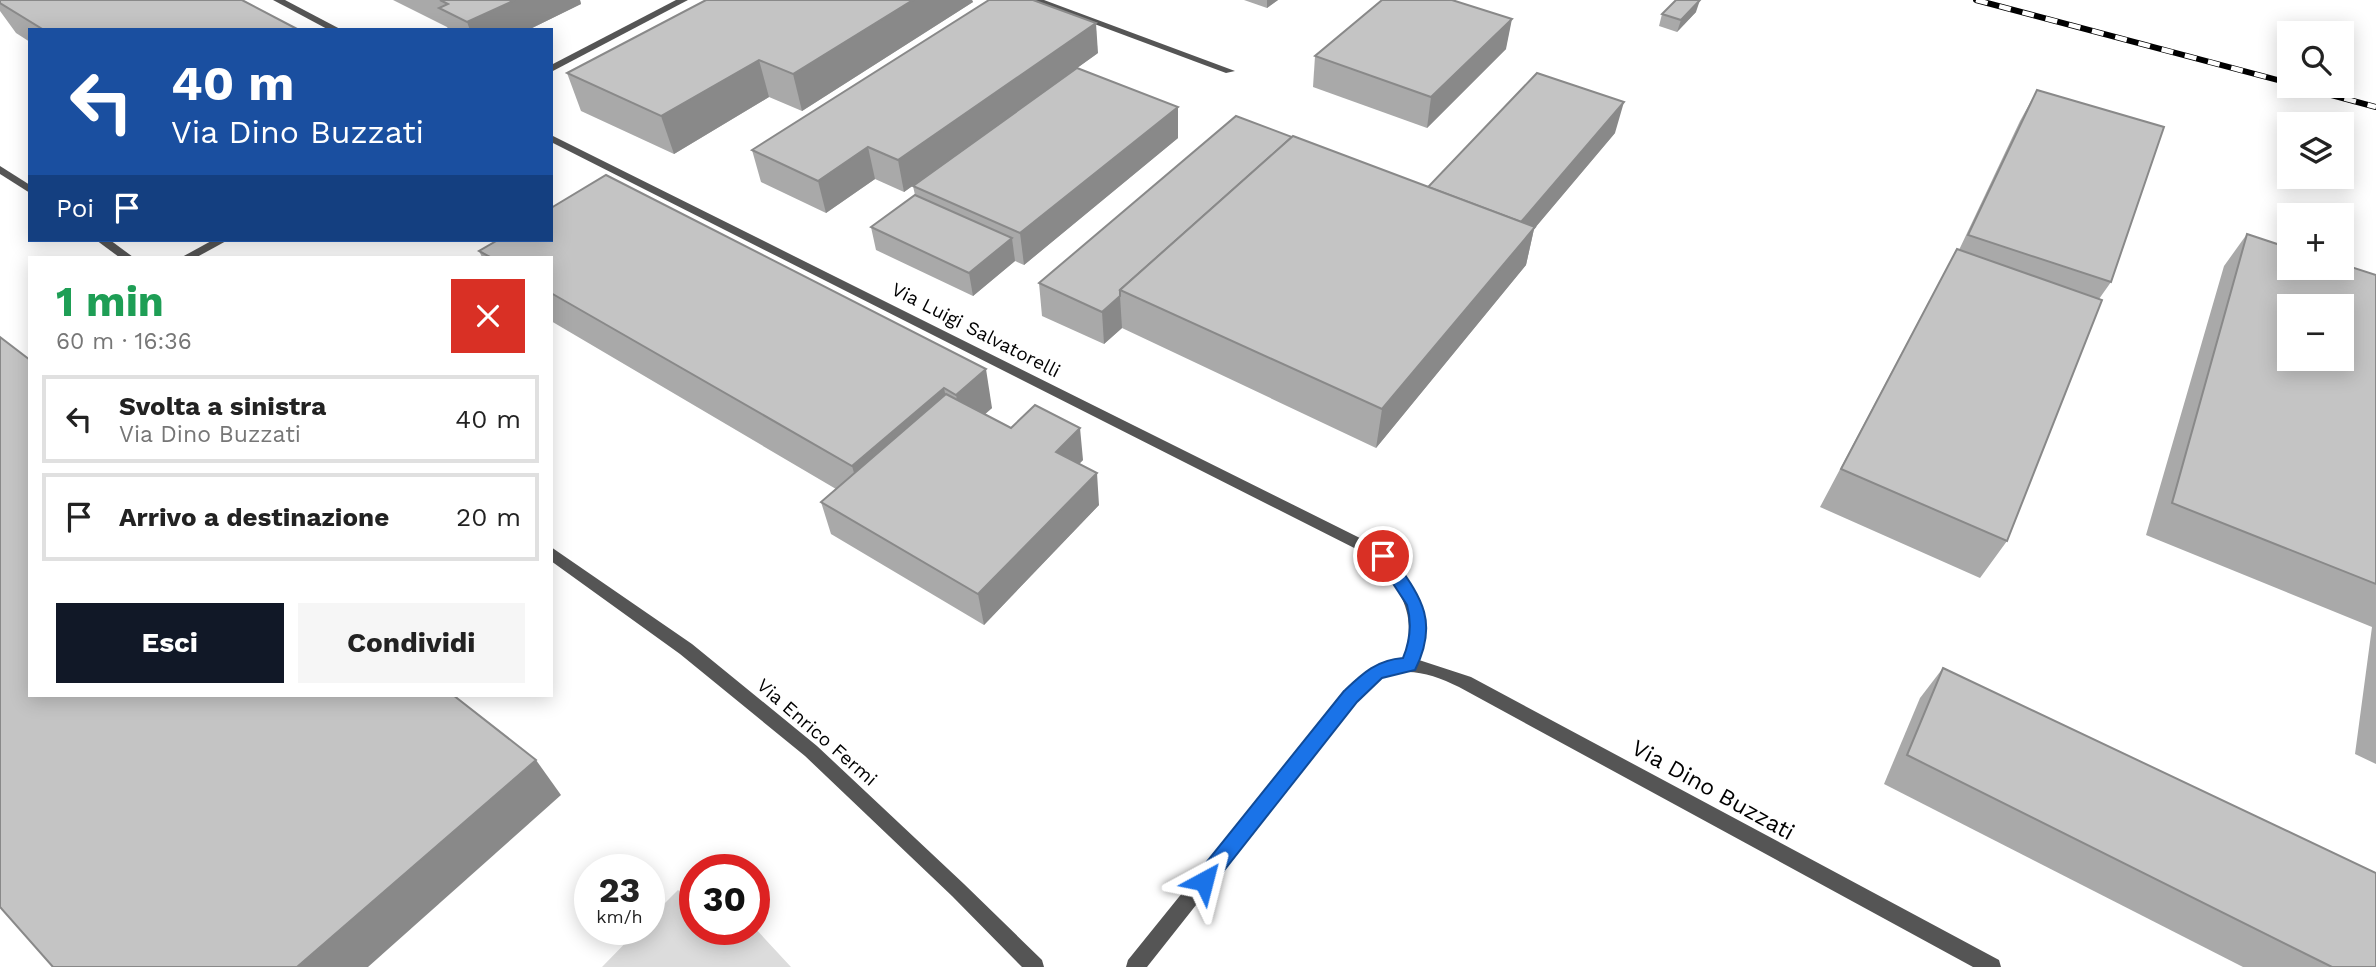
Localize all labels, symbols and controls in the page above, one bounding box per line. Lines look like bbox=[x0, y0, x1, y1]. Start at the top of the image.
map controls bbox=[2277, 21, 2354, 371]
button: search bbox=[2277, 21, 2354, 98]
text: 40 m bbox=[171, 54, 294, 112]
icon: left bbox=[56, 56, 147, 147]
button: layers bbox=[2277, 112, 2354, 189]
text: Via Dino Buzzati bbox=[171, 113, 424, 151]
icon: arrive bbox=[108, 189, 146, 227]
text: Poi bbox=[56, 193, 94, 223]
button: + bbox=[2277, 203, 2354, 280]
text: 1 min bbox=[56, 277, 164, 326]
street label: Via Luigi Salvatorelli bbox=[888, 277, 1064, 383]
button: close bbox=[451, 279, 525, 353]
button: − bbox=[2277, 294, 2354, 371]
text: 60 m · 16:36 bbox=[56, 328, 192, 355]
text: Svolta a sinistra bbox=[119, 391, 326, 421]
icon: left bbox=[60, 400, 98, 438]
text: 40 m bbox=[455, 404, 521, 434]
text: Via Dino Buzzati bbox=[119, 421, 301, 448]
icon: arrive bbox=[60, 498, 98, 536]
text: Arrivo a destinazione bbox=[119, 502, 389, 532]
text: 20 m bbox=[456, 502, 521, 532]
pin bbox=[1353, 526, 1413, 586]
icon: arrive bbox=[1364, 537, 1402, 575]
button: Esci bbox=[56, 603, 284, 683]
button: Condividi bbox=[298, 603, 525, 683]
street label: Via Enrico Fermi bbox=[752, 674, 882, 790]
street label: Via Dino Buzzati bbox=[1627, 734, 1799, 846]
position arrow bbox=[1167, 844, 1241, 918]
speed limit sign: 30 bbox=[679, 854, 770, 945]
text: 23 bbox=[599, 869, 640, 911]
text: km/h bbox=[596, 906, 643, 927]

